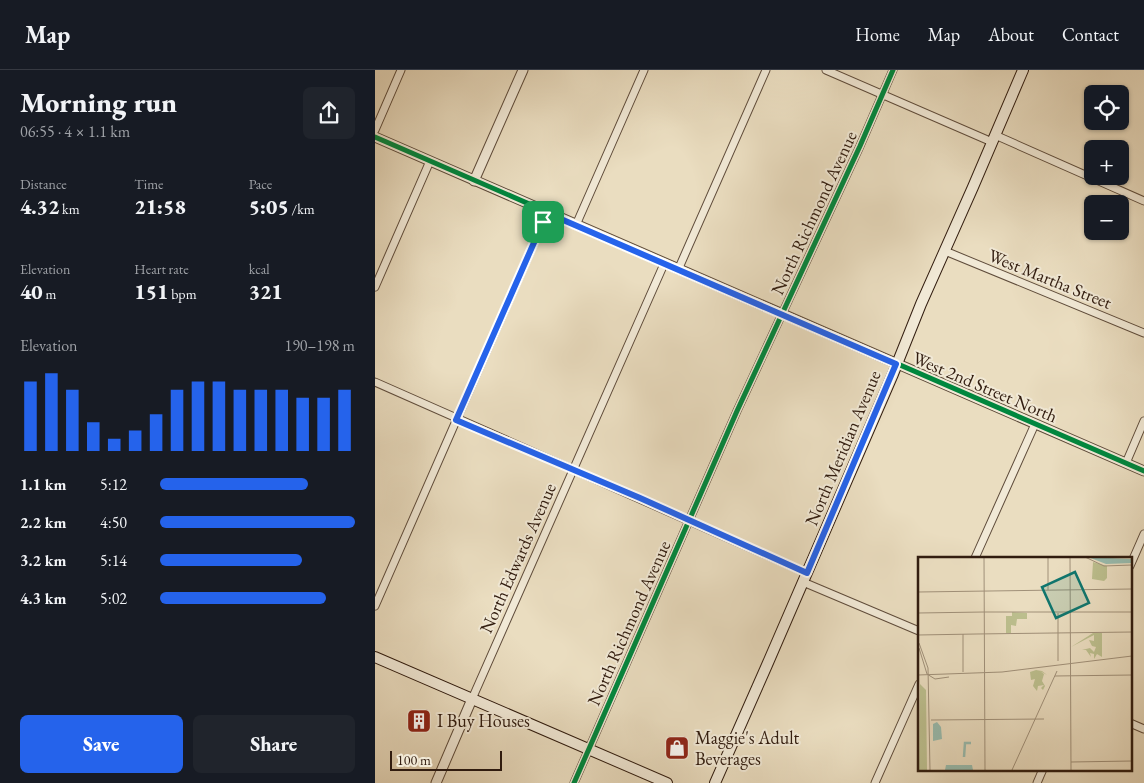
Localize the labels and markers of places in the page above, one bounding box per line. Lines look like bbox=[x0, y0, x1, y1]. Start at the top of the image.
pin bbox=[522, 201, 564, 243]
building icon: I Buy Houses bbox=[406, 708, 432, 734]
place label: I Buy Houses bbox=[437, 709, 530, 732]
place label: Maggie's Adult Beverages bbox=[695, 726, 800, 770]
shop icon: Maggie's Adult Beverages bbox=[664, 735, 690, 761]

